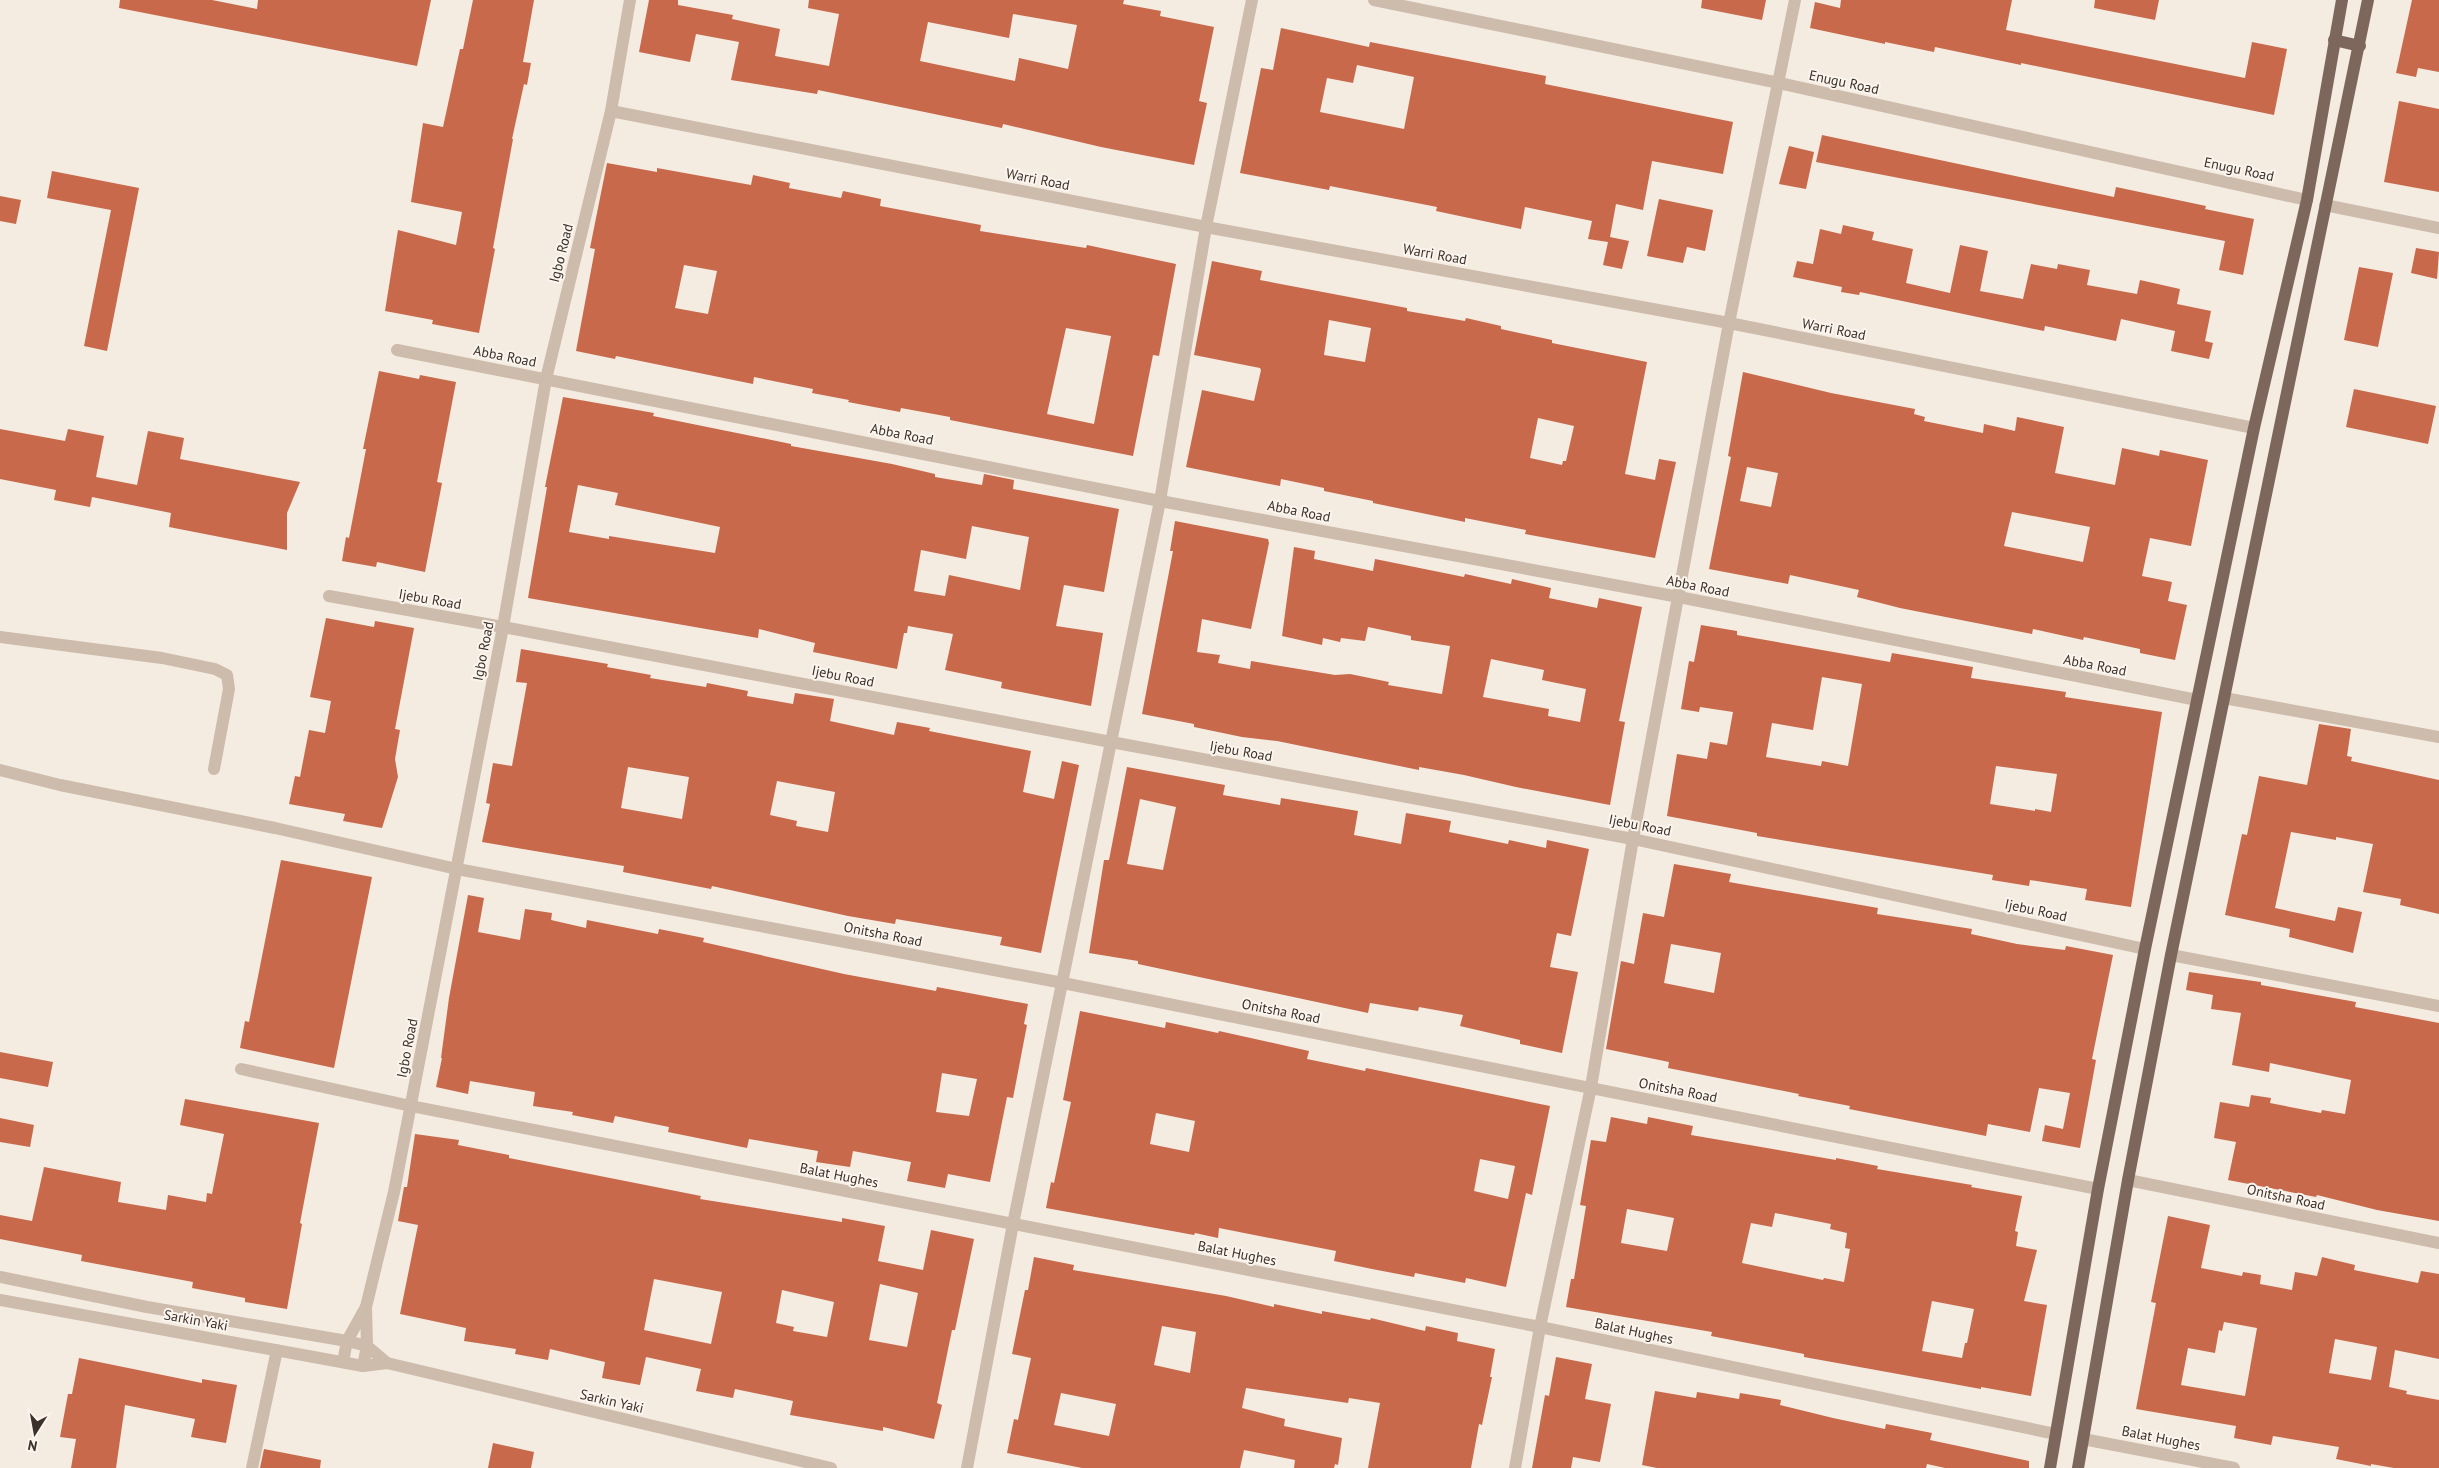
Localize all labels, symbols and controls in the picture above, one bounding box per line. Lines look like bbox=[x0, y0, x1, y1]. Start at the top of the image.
street label: Enugu Road bbox=[1807, 66, 1881, 98]
street label: Enugu Road bbox=[2202, 153, 2276, 185]
street label: Warri Road bbox=[1005, 164, 1071, 194]
street label: Igbo Road bbox=[545, 222, 577, 284]
street label: Warri Road bbox=[1402, 240, 1468, 268]
street label: Warri Road bbox=[1801, 314, 1867, 344]
street label: Abba Road bbox=[472, 341, 538, 371]
street label: Abba Road bbox=[869, 419, 935, 449]
street label: Abba Road bbox=[1266, 496, 1332, 526]
street label: Abba Road bbox=[1665, 571, 1731, 601]
street label: Ijebu Road bbox=[397, 585, 463, 613]
street label: Igbo Road bbox=[468, 620, 498, 682]
street label: Abba Road bbox=[2062, 650, 2128, 680]
street label: Ijebu Road bbox=[810, 661, 876, 691]
street label: Ijebu Road bbox=[1208, 737, 1274, 765]
street label: Ijebu Road bbox=[1607, 810, 1673, 840]
street label: Ijebu Road bbox=[2003, 895, 2069, 925]
street label: Onitsha Road bbox=[842, 918, 924, 950]
street label: Onitsha Road bbox=[1240, 995, 1322, 1027]
street label: Igbo Road bbox=[392, 1017, 422, 1079]
street label: Onitsha Road bbox=[1637, 1074, 1719, 1106]
street label: Balat Hughes bbox=[798, 1159, 880, 1191]
street label: Onitsha Road bbox=[2245, 1180, 2327, 1214]
street label: Balat Hughes bbox=[1196, 1237, 1278, 1269]
street label: Sarkin Yaki bbox=[163, 1306, 229, 1334]
street label: Balat Hughes bbox=[1593, 1314, 1675, 1348]
street label: Sarkin Yaki bbox=[578, 1385, 646, 1417]
north arrow bbox=[10, 1408, 60, 1458]
street label: Balat Hughes bbox=[2120, 1422, 2202, 1454]
text: N bbox=[26, 1436, 39, 1455]

